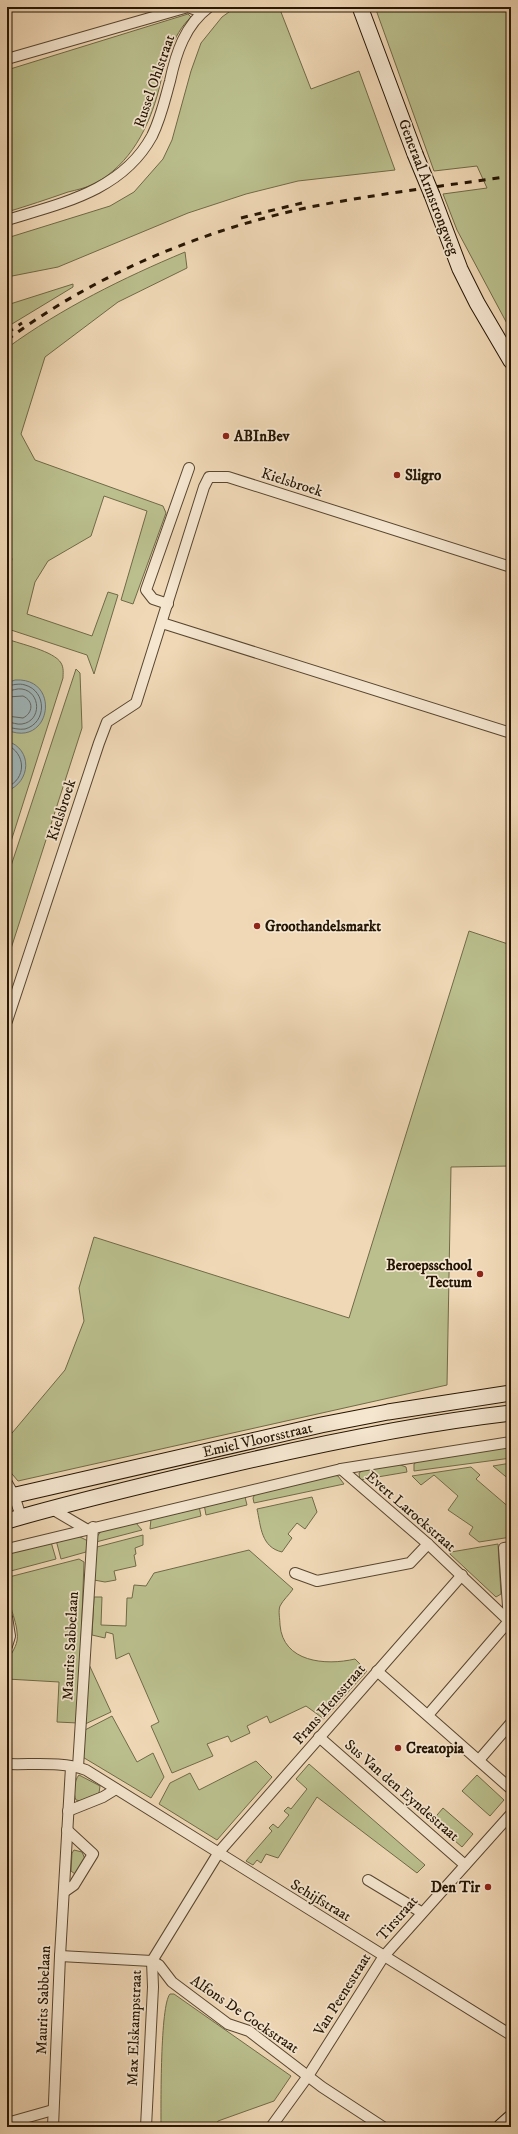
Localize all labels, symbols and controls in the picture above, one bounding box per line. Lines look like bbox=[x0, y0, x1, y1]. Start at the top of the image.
street label: Russel Ohlstraat bbox=[130, 32, 179, 130]
street label: Generaal Armstrongweg bbox=[394, 116, 464, 259]
place label: ABInBev bbox=[233, 427, 290, 446]
marker: ABInBev bbox=[221, 431, 231, 441]
street label: Kielsbroek bbox=[259, 464, 326, 502]
place label: Sligro bbox=[405, 466, 442, 485]
marker: Sligro bbox=[392, 470, 402, 480]
street label: Kielsbroek bbox=[43, 776, 81, 843]
place label: Groothandelsmarkt bbox=[265, 917, 381, 936]
marker: Groothandelsmarkt bbox=[252, 921, 262, 931]
place label: Beroepsschool Tectum bbox=[386, 1256, 473, 1292]
marker: Beroepsschool Tectum bbox=[475, 1269, 485, 1279]
street label: Emiel Vloorsstraat bbox=[201, 1418, 315, 1462]
street label: Evert Larockstraat bbox=[362, 1467, 460, 1556]
street label: Maurits Sabbelaan bbox=[58, 1591, 83, 1701]
street label: Frans Hensstraat bbox=[289, 1660, 370, 1749]
street label: Sus Van den Eyndestraat bbox=[340, 1735, 463, 1846]
place label: Creatopia bbox=[406, 1739, 465, 1758]
marker: Creatopia bbox=[393, 1743, 403, 1753]
street label: Schijfstraat bbox=[287, 1875, 355, 1926]
place label: Den Tir bbox=[431, 1878, 480, 1897]
marker: Den Tir bbox=[483, 1882, 493, 1892]
street label: Tirstraat bbox=[373, 1892, 422, 1945]
street label: Maurits Sabbelaan bbox=[32, 1945, 55, 2055]
street label: Van Peenestraat bbox=[309, 1949, 375, 2040]
street label: Max Elskampstraat bbox=[123, 1969, 146, 2086]
street label: Alfons De Cockstraat bbox=[187, 1971, 303, 2058]

